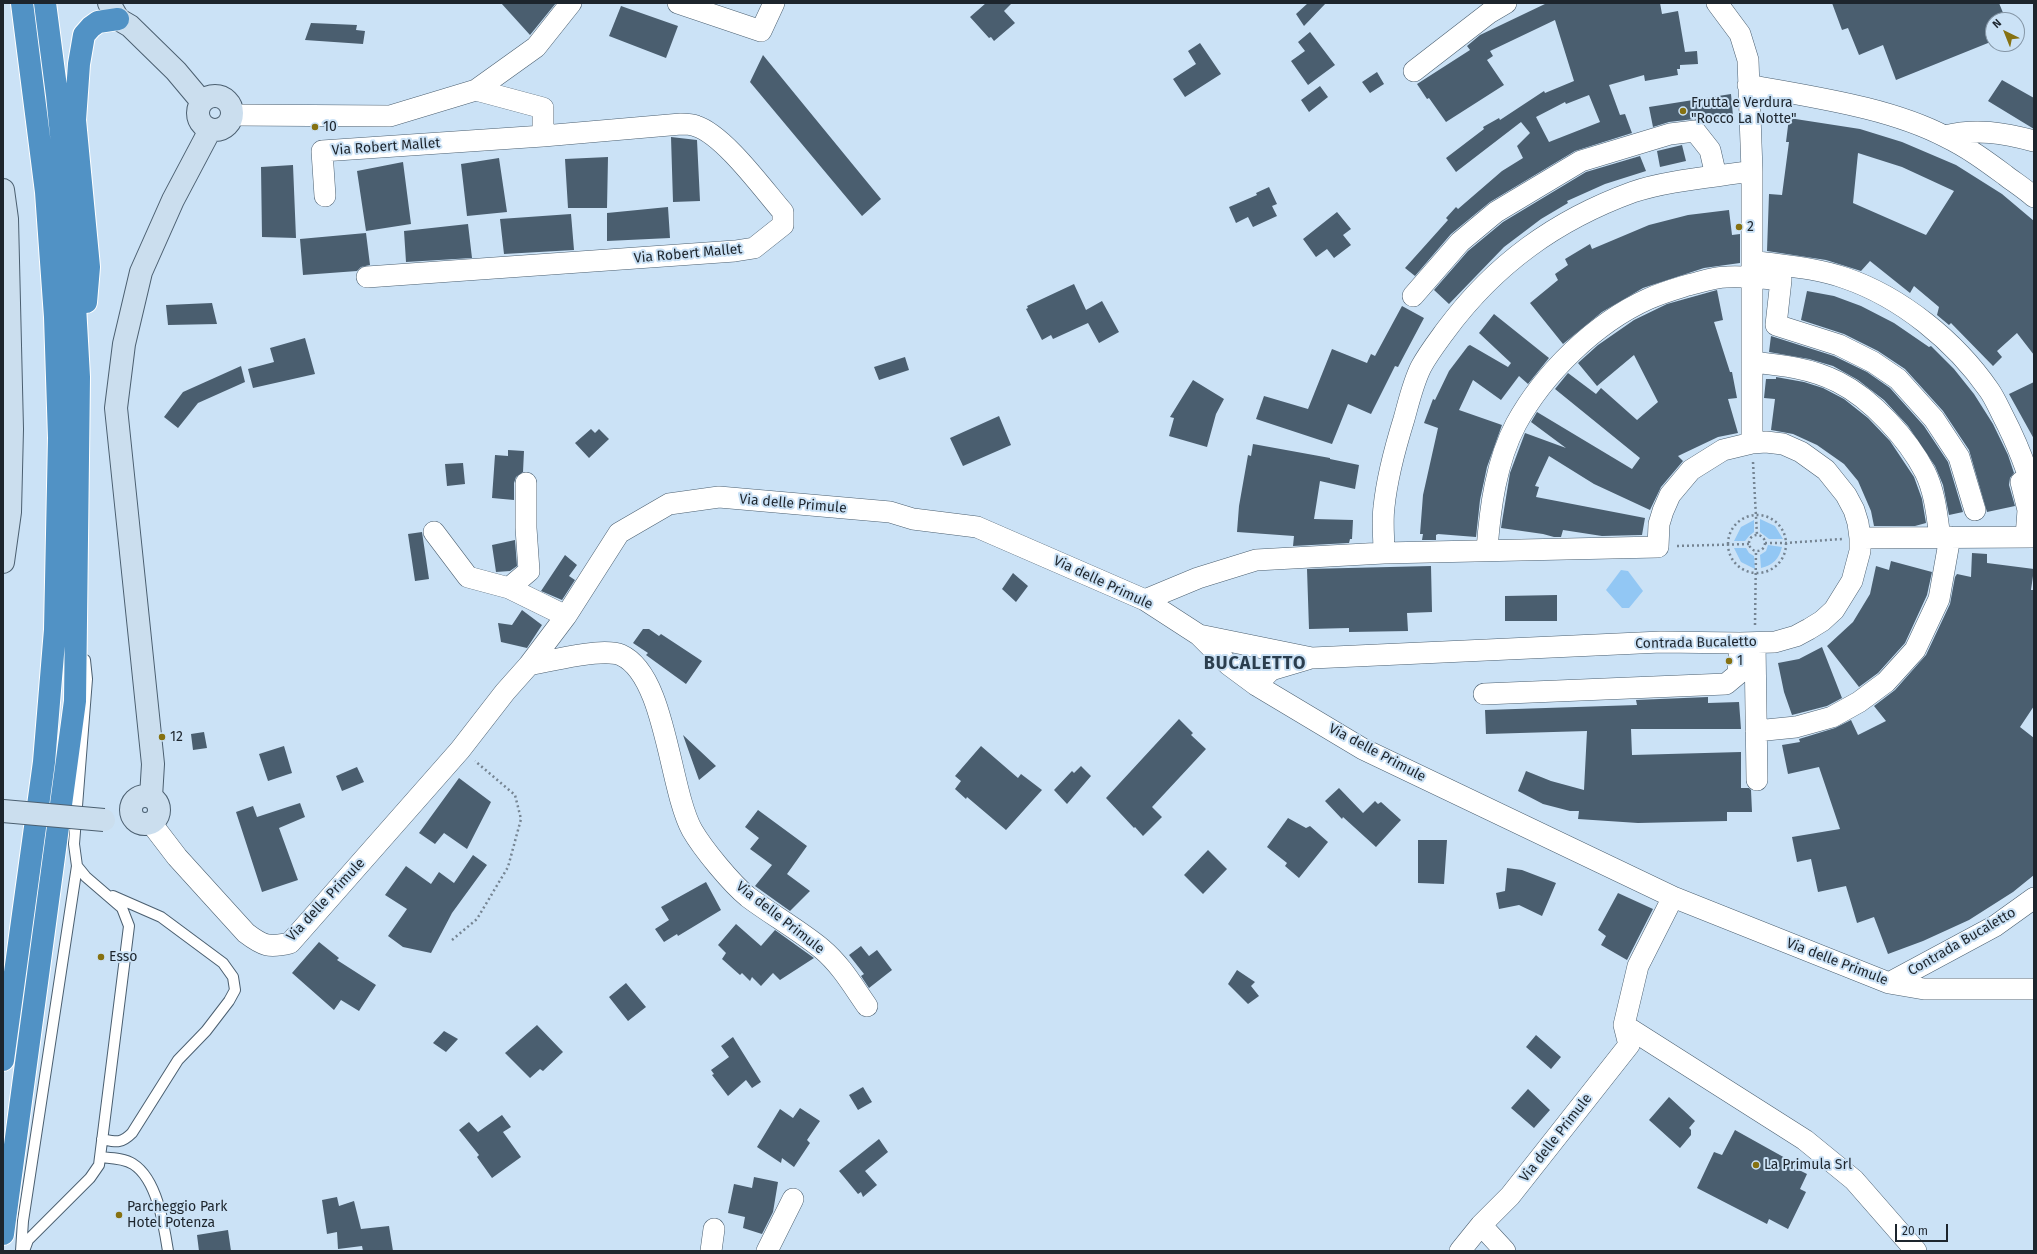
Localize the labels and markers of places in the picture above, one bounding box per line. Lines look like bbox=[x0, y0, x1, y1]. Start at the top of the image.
place label: Frutta e Verdura "Rocco La Notte" bbox=[1691, 95, 1797, 128]
marker: Frutta e Verdura "Rocco La Notte" bbox=[1678, 106, 1688, 116]
place label: 10 bbox=[323, 119, 337, 135]
marker: 10 bbox=[310, 122, 320, 132]
place label: 2 bbox=[1747, 219, 1754, 235]
marker: 2 bbox=[1734, 222, 1744, 232]
place label: 1 bbox=[1737, 653, 1743, 669]
marker: 1 bbox=[1724, 656, 1734, 666]
place label: 12 bbox=[170, 729, 183, 745]
marker: 12 bbox=[157, 732, 167, 742]
place label: Esso bbox=[109, 949, 138, 965]
marker: Esso bbox=[96, 952, 106, 962]
place label: La Primula Srl bbox=[1764, 1157, 1852, 1173]
marker: La Primula Srl bbox=[1751, 1160, 1761, 1170]
place label: Parcheggio Park Hotel Potenza bbox=[127, 1199, 227, 1232]
marker: Parcheggio Park Hotel Potenza bbox=[114, 1210, 124, 1220]

